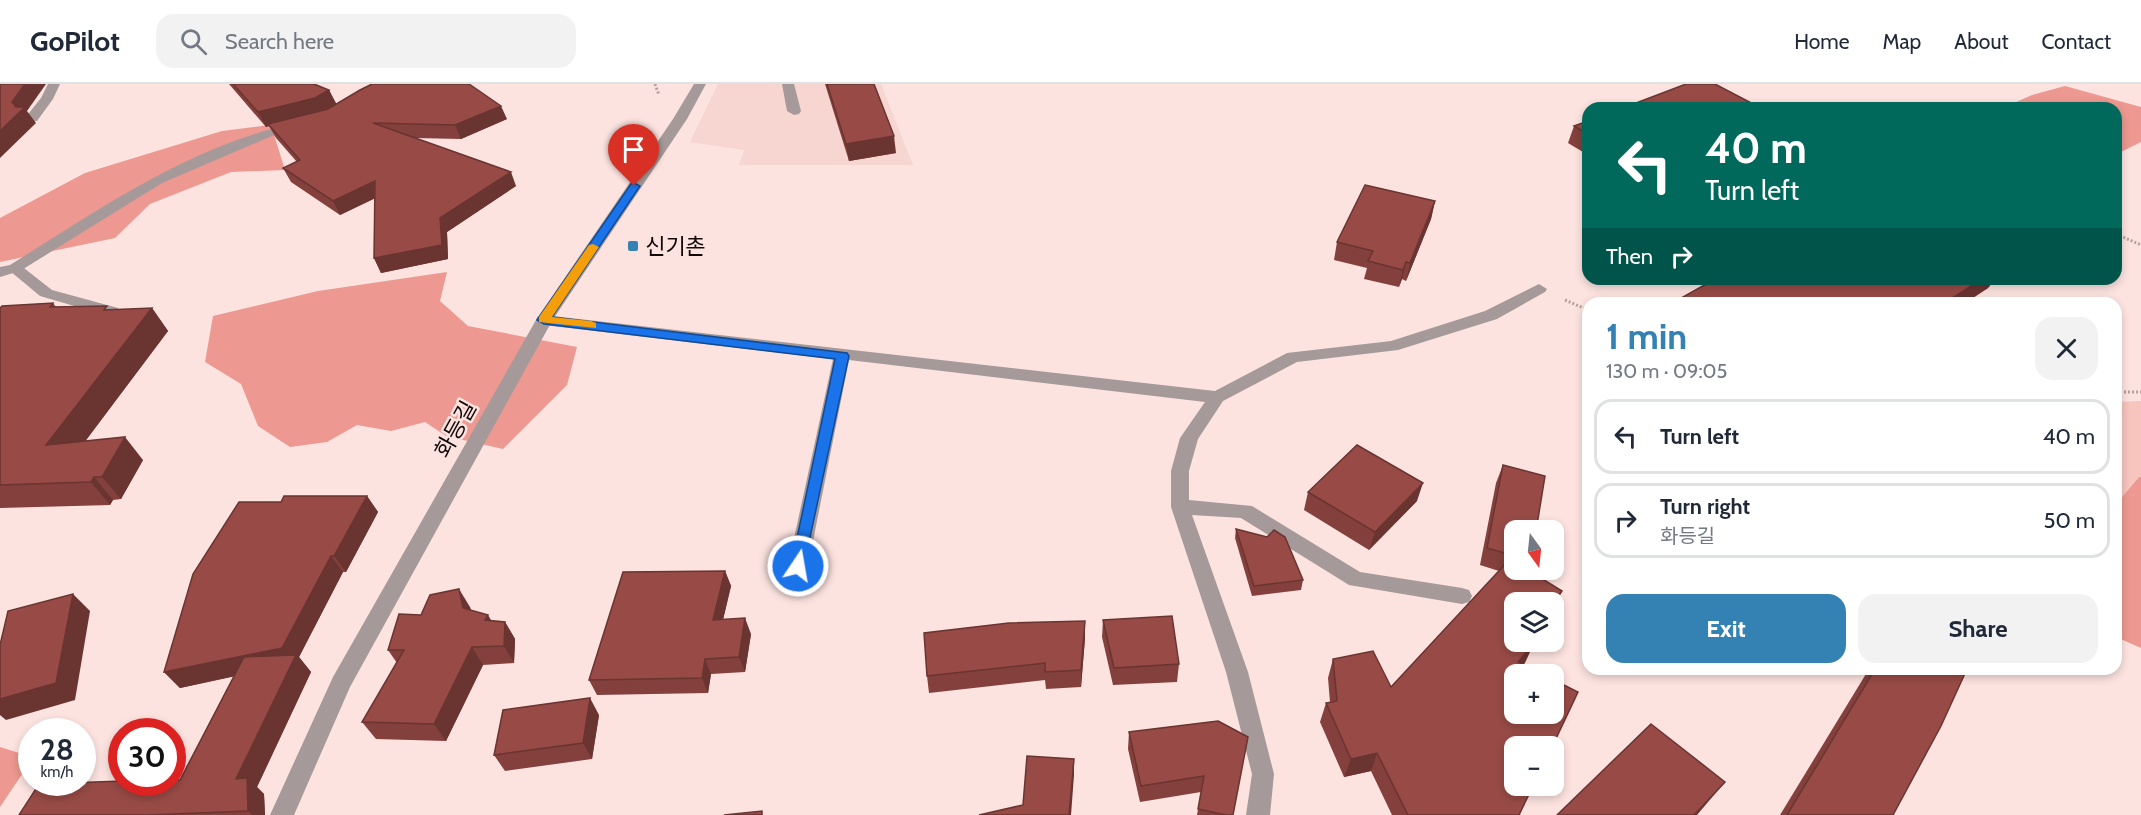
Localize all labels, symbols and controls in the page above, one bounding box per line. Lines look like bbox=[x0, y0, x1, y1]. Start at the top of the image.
search box bbox=[156, 14, 576, 68]
text: GoPilot bbox=[30, 24, 120, 58]
icon: search bbox=[177, 25, 210, 58]
text: Search here bbox=[225, 28, 334, 55]
text: Home bbox=[1794, 29, 1850, 54]
text: Map bbox=[1883, 29, 1921, 54]
text: About bbox=[1954, 29, 2008, 54]
text: Contact bbox=[2041, 29, 2111, 54]
text: 40 m bbox=[1705, 122, 1807, 174]
pin bbox=[608, 124, 659, 186]
icon: left bbox=[1606, 126, 1684, 204]
icon: arrive bbox=[617, 133, 650, 166]
text: Turn left bbox=[1705, 174, 1799, 207]
place label: 신기촌 bbox=[645, 233, 706, 260]
marker: 신기촌 bbox=[626, 239, 640, 253]
icon: right bbox=[1665, 240, 1698, 273]
text: Then bbox=[1606, 243, 1653, 270]
text: 1 min bbox=[1606, 314, 1687, 358]
button: close bbox=[2035, 317, 2098, 380]
text: 130 m · 09:05 bbox=[1606, 359, 1727, 383]
street label: 화등길 bbox=[429, 396, 482, 462]
icon: left bbox=[1609, 420, 1642, 453]
text: Turn left bbox=[1660, 423, 1739, 450]
text: 40 m bbox=[2043, 423, 2095, 450]
text: Turn right bbox=[1660, 493, 1750, 520]
icon: right bbox=[1609, 504, 1642, 537]
text: 50 m bbox=[2043, 507, 2095, 534]
north arrow bbox=[1504, 520, 1564, 580]
map controls bbox=[1504, 520, 1564, 796]
text: 화등길 bbox=[1660, 524, 1715, 548]
position arrow bbox=[766, 534, 830, 598]
button: layers bbox=[1504, 592, 1564, 652]
button: Exit bbox=[1606, 594, 1846, 663]
button: Share bbox=[1858, 594, 2098, 663]
button: + bbox=[1504, 664, 1564, 724]
speed limit sign: 30 bbox=[108, 718, 186, 796]
text: 28 bbox=[40, 731, 74, 768]
button: − bbox=[1504, 736, 1564, 796]
text: km/h bbox=[41, 763, 73, 781]

